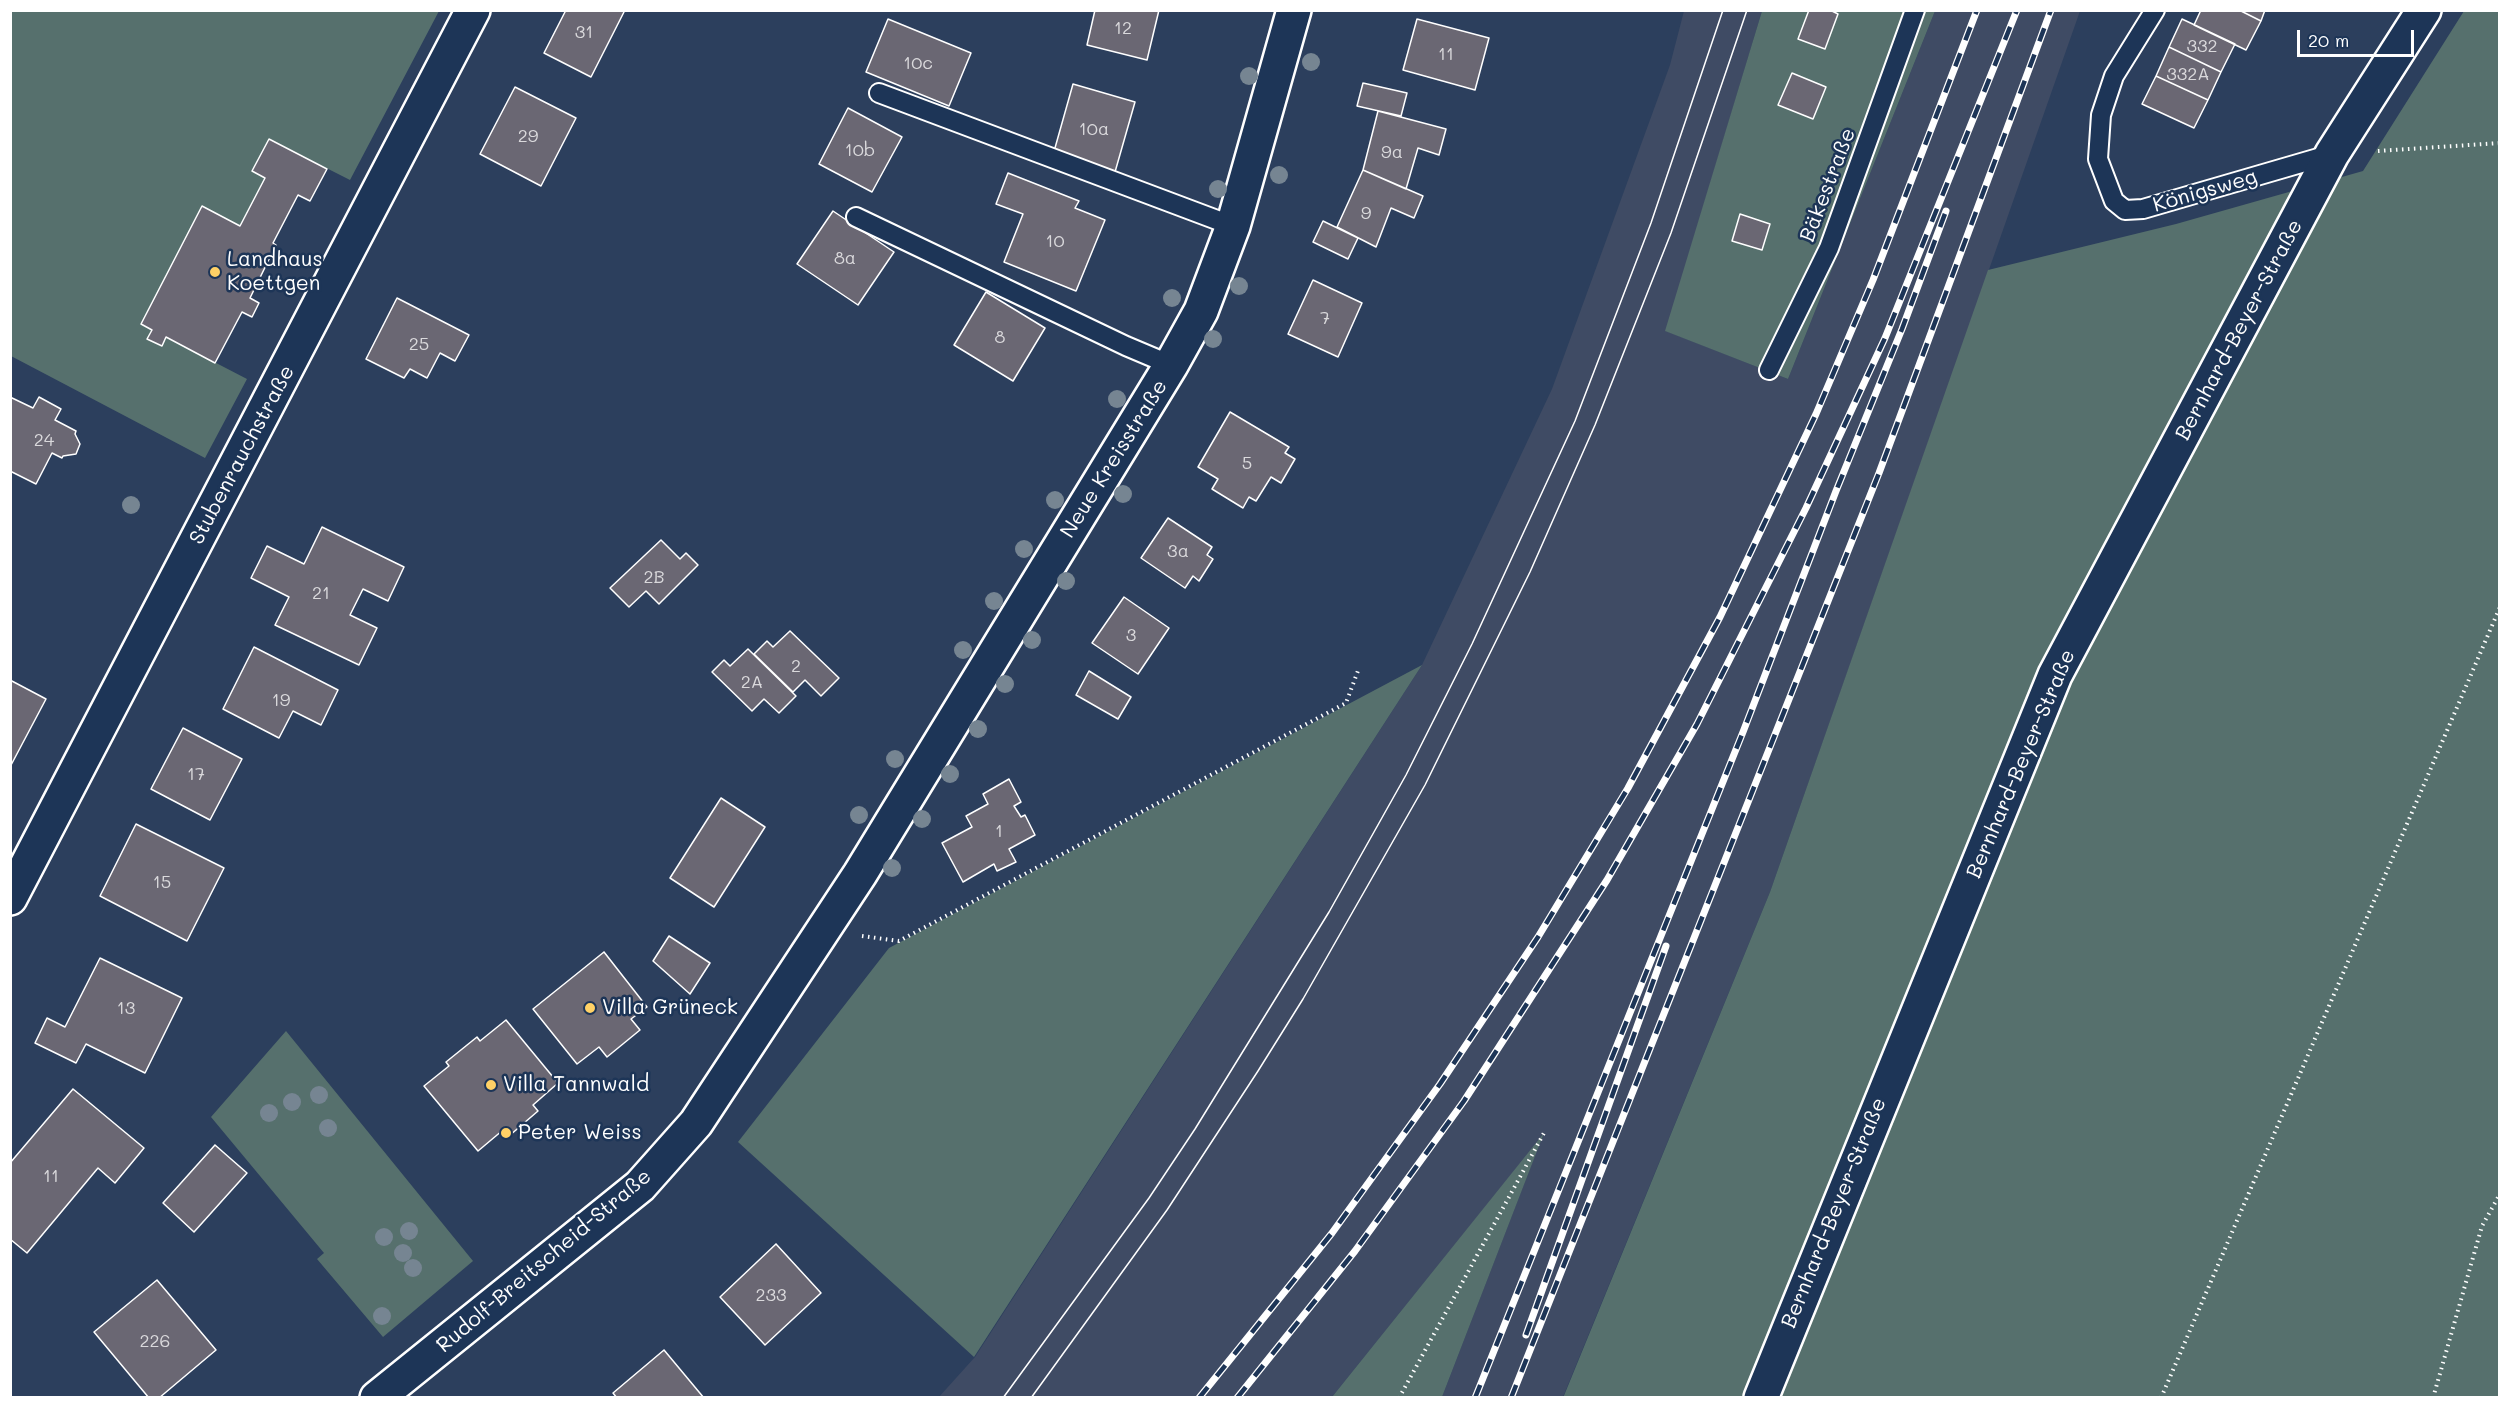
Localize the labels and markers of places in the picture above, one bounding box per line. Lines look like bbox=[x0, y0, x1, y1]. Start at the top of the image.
place label: Landhaus Koettgen bbox=[227, 247, 323, 297]
marker: Landhaus Koettgen bbox=[208, 265, 222, 279]
place label: Villa Grüneck bbox=[602, 995, 738, 1021]
marker: Villa Grüneck bbox=[583, 1001, 597, 1015]
place label: Villa Tannwald bbox=[503, 1072, 649, 1098]
marker: Villa Tannwald bbox=[484, 1078, 498, 1092]
place label: Peter Weiss bbox=[518, 1120, 642, 1146]
marker: Peter Weiss bbox=[499, 1126, 513, 1140]

